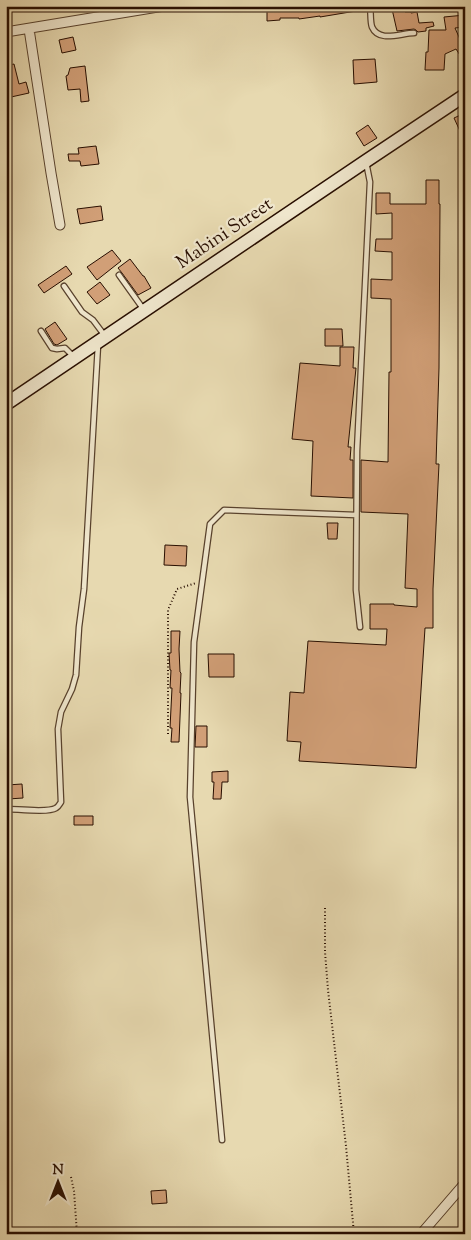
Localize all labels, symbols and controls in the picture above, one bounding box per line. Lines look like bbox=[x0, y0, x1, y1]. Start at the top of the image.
street label: Mabini Street bbox=[171, 191, 279, 276]
north arrow bbox=[32, 1158, 82, 1208]
text: N bbox=[52, 1161, 64, 1181]

